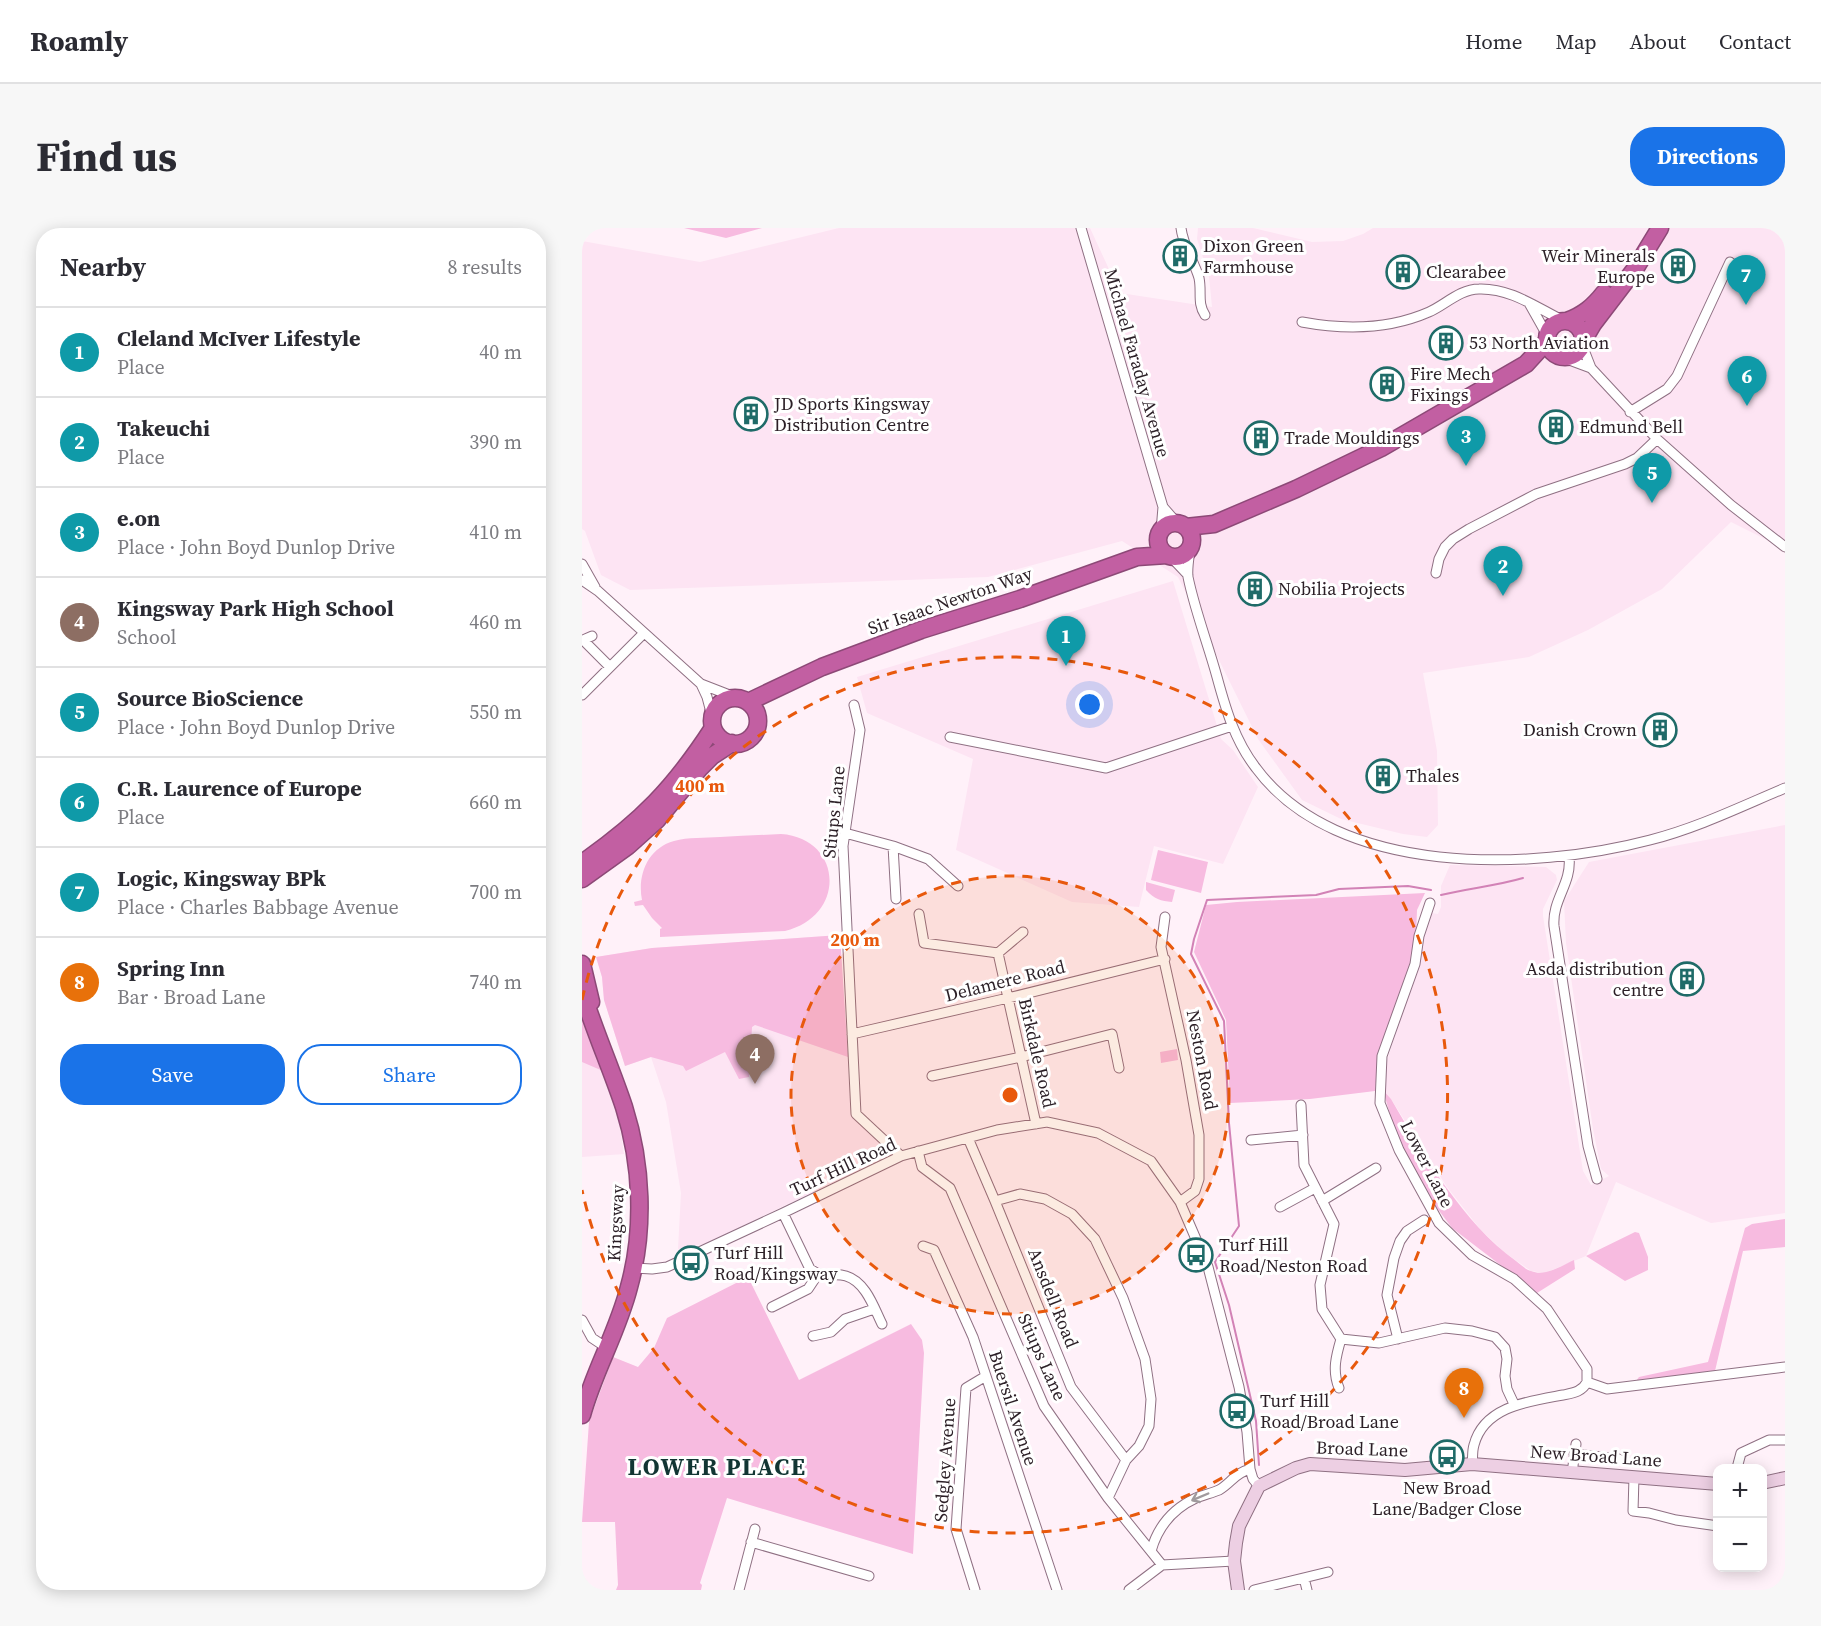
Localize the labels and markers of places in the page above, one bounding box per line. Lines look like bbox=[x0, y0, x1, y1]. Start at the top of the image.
place label: Dixon Green Farmhouse bbox=[1203, 233, 1304, 279]
building icon: Dixon Green Farmhouse bbox=[1162, 238, 1198, 274]
place label: Weir Minerals Europe bbox=[1541, 243, 1655, 289]
building icon: Weir Minerals Europe bbox=[1660, 248, 1696, 284]
building icon: Clearabee bbox=[1385, 254, 1421, 290]
pin: 7 bbox=[1726, 256, 1766, 305]
place label: Clearabee bbox=[1426, 259, 1506, 284]
building icon: 53 North Aviation bbox=[1428, 325, 1464, 361]
place label: 53 North Aviation bbox=[1469, 330, 1609, 355]
pin: 6 bbox=[1728, 356, 1766, 406]
place label: Fire Mech Fixings bbox=[1410, 361, 1491, 407]
building icon: Fire Mech Fixings bbox=[1369, 366, 1405, 402]
place label: JD Sports Kingsway Distribution Centre bbox=[773, 391, 931, 437]
building icon: JD Sports Kingsway Distribution Centre bbox=[733, 396, 769, 432]
building icon: Edmund Bell bbox=[1538, 409, 1574, 445]
place label: Edmund Bell bbox=[1579, 414, 1683, 439]
pin: 3 bbox=[1446, 416, 1486, 466]
building icon: Trade Mouldings bbox=[1243, 420, 1279, 456]
place label: Trade Mouldings bbox=[1284, 425, 1420, 450]
pin: 5 bbox=[1632, 454, 1672, 503]
pin: 2 bbox=[1484, 546, 1522, 596]
building icon: Nobilia Projects bbox=[1237, 571, 1273, 607]
place label: Nobilia Projects bbox=[1278, 576, 1405, 601]
pin: 1 bbox=[1046, 616, 1086, 666]
building icon: Danish Crown bbox=[1642, 712, 1678, 748]
place label: Danish Crown bbox=[1523, 717, 1637, 742]
building icon: Thales bbox=[1365, 758, 1401, 794]
place label: Thales bbox=[1406, 763, 1459, 788]
place label: Asda distribution centre bbox=[1526, 956, 1664, 1002]
building icon: Asda distribution centre bbox=[1669, 961, 1705, 997]
pin: 4 bbox=[736, 1034, 774, 1084]
centre of rings bbox=[1000, 1085, 1020, 1105]
place label: Turf Hill Road/Neston Road bbox=[1219, 1232, 1367, 1278]
bus stop icon: Turf Hill Road/Neston Road bbox=[1178, 1237, 1214, 1273]
place label: Turf Hill Road/Kingsway bbox=[714, 1240, 839, 1286]
bus stop icon: Turf Hill Road/Kingsway bbox=[673, 1245, 709, 1281]
pin: 8 bbox=[1444, 1368, 1484, 1418]
place label: Turf Hill Road/Broad Lane bbox=[1260, 1388, 1399, 1434]
bus stop icon: Turf Hill Road/Broad Lane bbox=[1219, 1393, 1255, 1429]
bus stop icon: New Broad Lane/Badger Close bbox=[1429, 1439, 1465, 1475]
place label: New Broad Lane/Badger Close bbox=[1372, 1475, 1522, 1521]

